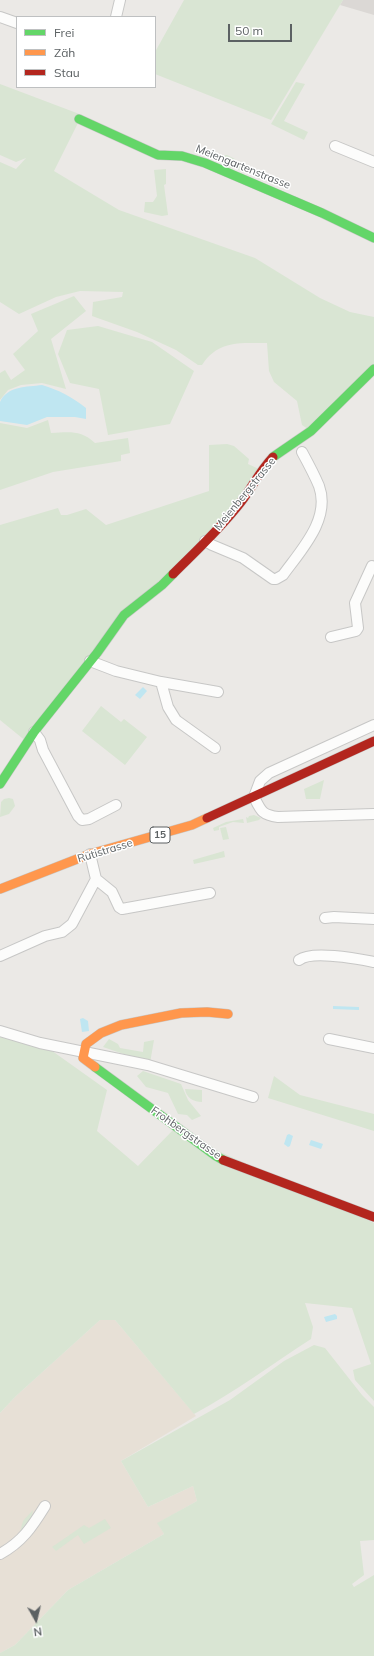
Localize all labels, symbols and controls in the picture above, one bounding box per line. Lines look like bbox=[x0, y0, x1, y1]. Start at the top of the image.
legend bbox=[16, 16, 156, 88]
scale bar bbox=[230, 16, 294, 42]
text: 50 m bbox=[235, 23, 263, 38]
text: Frei bbox=[54, 25, 74, 40]
text: Zäh bbox=[54, 45, 75, 60]
text: Stau bbox=[54, 65, 80, 80]
street label: Meiengartenstrasse bbox=[194, 142, 292, 192]
street label: Meienbergstrasse bbox=[211, 455, 279, 533]
road number: 15 bbox=[150, 827, 170, 843]
street label: Rütistrasse bbox=[76, 836, 134, 866]
street label: Frohbergstrasse bbox=[148, 1104, 224, 1162]
north arrow bbox=[16, 1600, 56, 1640]
text: N bbox=[33, 1624, 43, 1639]

